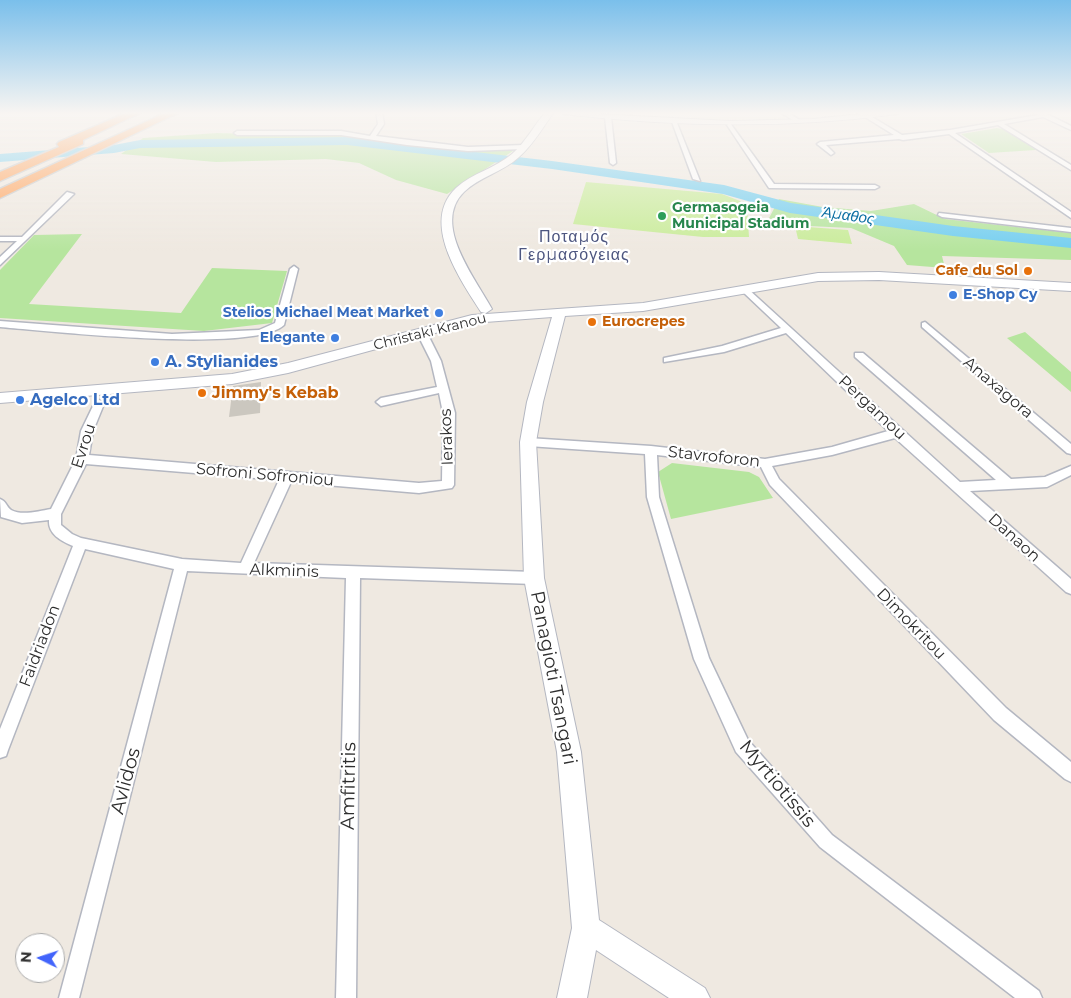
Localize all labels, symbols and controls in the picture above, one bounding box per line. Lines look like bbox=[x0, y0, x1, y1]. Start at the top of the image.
place label: Germasogeia Municipal Stadium bbox=[672, 200, 809, 232]
water label: Άμαθος bbox=[821, 203, 875, 229]
marker: Germasogeia Municipal Stadium bbox=[656, 210, 668, 222]
district label: Ποταμός Γερμασόγειας bbox=[517, 227, 631, 265]
place label: Cafe du Sol bbox=[936, 263, 1018, 279]
marker: Cafe du Sol bbox=[1022, 265, 1034, 277]
place label: E-Shop Cy bbox=[963, 287, 1037, 303]
marker: E-Shop Cy bbox=[947, 289, 959, 301]
place label: Stelios Michael Meat Market bbox=[223, 305, 429, 321]
marker: Stelios Michael Meat Market bbox=[433, 307, 445, 319]
street label: Christaki Kranou bbox=[372, 310, 488, 354]
place label: Eurocrepes bbox=[602, 314, 685, 330]
marker: Eurocrepes bbox=[586, 316, 598, 328]
place label: Elegante bbox=[260, 330, 325, 346]
marker: Elegante bbox=[329, 332, 341, 344]
place label: A. Stylianides bbox=[165, 352, 278, 372]
street label: Anaxagora bbox=[959, 353, 1037, 423]
marker: A. Stylianides bbox=[149, 356, 161, 368]
street label: Pergamou bbox=[834, 372, 910, 444]
place label: Jimmy's Kebab bbox=[212, 383, 339, 403]
marker: Jimmy's Kebab bbox=[196, 387, 208, 399]
place label: Agelco Ltd bbox=[30, 390, 120, 410]
marker: Agelco Ltd bbox=[14, 394, 26, 406]
street label: Ierakos bbox=[436, 408, 458, 466]
street label: Evrou bbox=[68, 421, 100, 471]
street label: Stavroforon bbox=[667, 443, 761, 471]
street label: Sofroni Sofroniou bbox=[195, 459, 335, 491]
street label: Danaon bbox=[984, 510, 1044, 566]
street label: Alkminis bbox=[249, 560, 319, 582]
street label: Dimokritou bbox=[872, 584, 950, 664]
street label: Panagioti Tsangari bbox=[525, 589, 581, 767]
street label: Faidriadon bbox=[16, 602, 64, 690]
street label: Myrtiotissis bbox=[734, 736, 820, 832]
street label: Amfitritis bbox=[337, 742, 361, 830]
street label: Avlidos bbox=[106, 745, 146, 817]
north arrow bbox=[15, 933, 65, 983]
text: N bbox=[17, 951, 35, 963]

